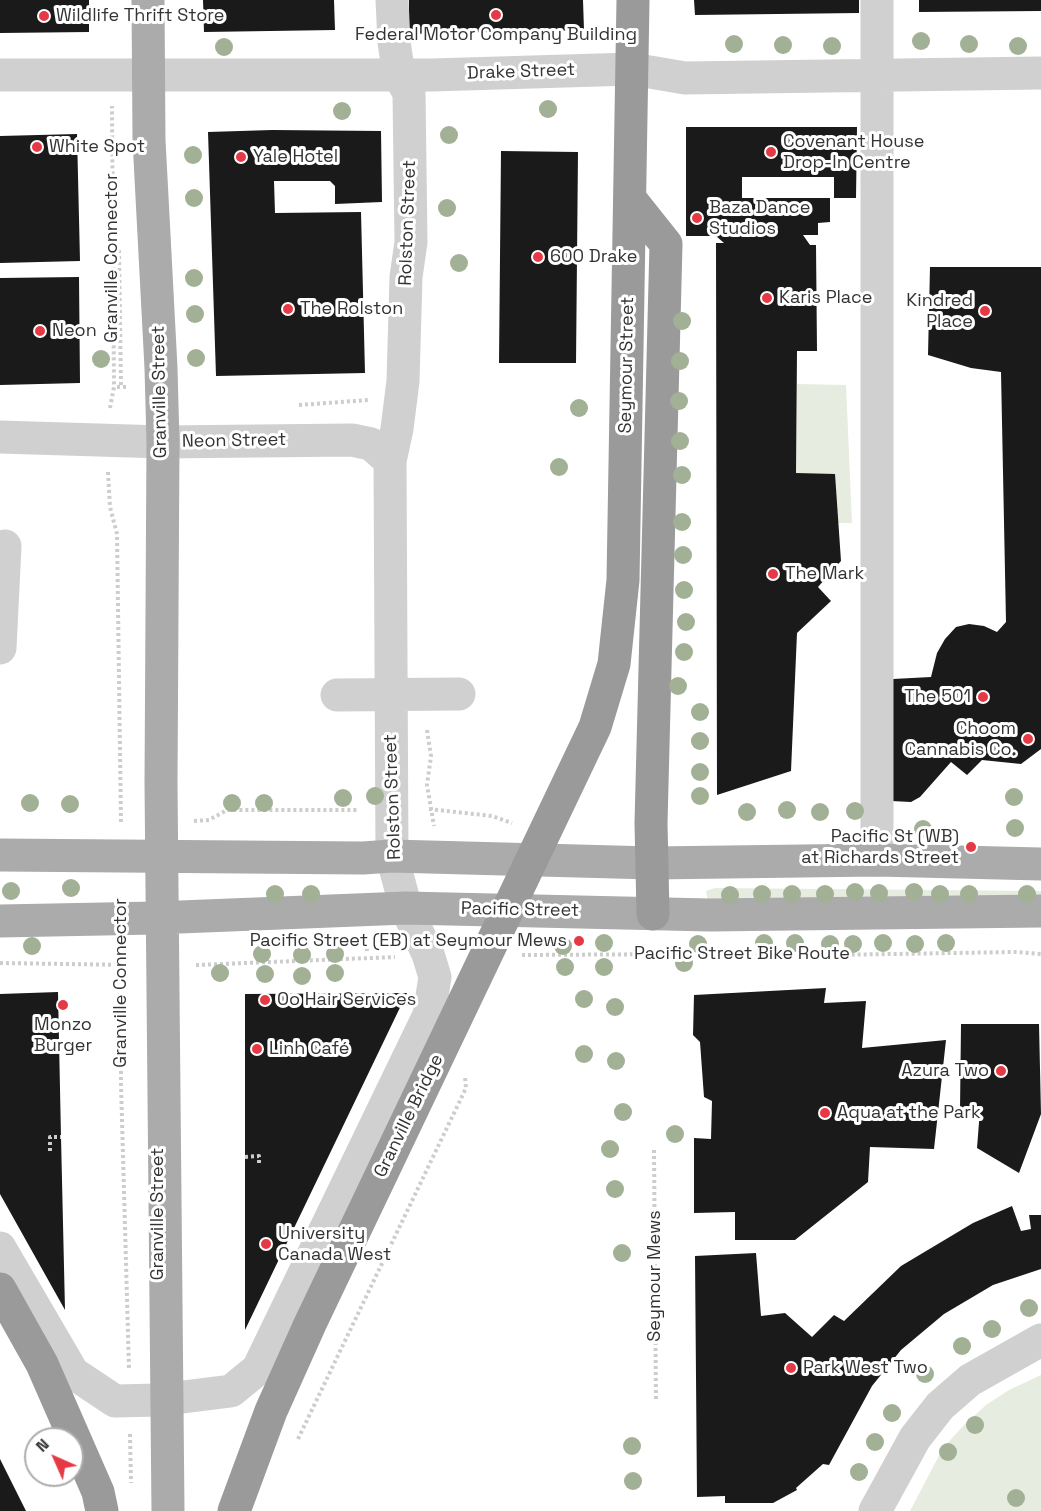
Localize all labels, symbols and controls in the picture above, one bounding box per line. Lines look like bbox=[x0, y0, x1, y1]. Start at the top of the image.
place label: Wildlife Thrift Store bbox=[56, 5, 224, 27]
marker: Federal Motor Company Building bbox=[489, 8, 503, 22]
marker: Wildlife Thrift Store bbox=[37, 9, 51, 23]
place label: Federal Motor Company Building bbox=[355, 24, 637, 46]
street label: Drake Street bbox=[467, 59, 575, 85]
place label: Covenant House Drop-In Centre bbox=[783, 131, 924, 174]
place label: White Spot bbox=[49, 136, 145, 158]
marker: White Spot bbox=[30, 140, 44, 154]
marker: Covenant House Drop-In Centre bbox=[764, 145, 778, 159]
place label: Yale Hotel bbox=[253, 146, 338, 168]
marker: Yale Hotel bbox=[234, 150, 248, 164]
street label: Rolston Street bbox=[395, 160, 421, 286]
street label: Granville Connector bbox=[101, 173, 123, 343]
place label: Baza Dance Studios bbox=[709, 197, 810, 240]
marker: Baza Dance Studios bbox=[690, 211, 704, 225]
place label: 600 Drake bbox=[550, 246, 637, 268]
marker: 600 Drake bbox=[531, 250, 545, 264]
place label: Karis Place bbox=[779, 287, 872, 309]
place label: Kindred Place bbox=[906, 290, 973, 332]
marker: Karis Place bbox=[760, 291, 774, 305]
street label: Seymour Street bbox=[615, 296, 639, 434]
place label: The Rolston bbox=[300, 298, 403, 320]
marker: The Rolston bbox=[281, 302, 295, 316]
marker: Kindred Place bbox=[978, 304, 992, 318]
place label: Neon bbox=[52, 320, 97, 342]
marker: Neon bbox=[33, 324, 47, 338]
street label: Granville Street bbox=[148, 325, 172, 459]
street label: Neon Street bbox=[182, 429, 286, 453]
place label: The Mark bbox=[785, 563, 864, 585]
marker: The Mark bbox=[766, 567, 780, 581]
place label: The 501 bbox=[904, 686, 971, 708]
marker: The 501 bbox=[976, 690, 990, 704]
place label: Choom Cannabis Co. bbox=[904, 718, 1016, 760]
marker: Choom Cannabis Co. bbox=[1021, 732, 1035, 746]
street label: Rolston Street bbox=[380, 734, 406, 860]
place label: Pacific St (WB) at Richards Street bbox=[801, 826, 959, 868]
marker: Pacific St (WB) at Richards Street bbox=[964, 840, 978, 854]
street label: Granville Connector bbox=[110, 898, 132, 1068]
street label: Pacific Street bbox=[461, 898, 579, 922]
place label: Pacific Street (EB) at Seymour Mews bbox=[250, 930, 567, 952]
marker: Pacific Street (EB) at Seymour Mews bbox=[572, 934, 586, 948]
street label: Pacific Street Bike Route bbox=[634, 943, 850, 965]
place label: Oo Hair Services bbox=[277, 989, 416, 1011]
marker: Oo Hair Services bbox=[258, 993, 272, 1007]
marker: Monzo Burger bbox=[56, 998, 70, 1012]
place label: Monzo Burger bbox=[34, 1014, 92, 1056]
place label: Linh Café bbox=[269, 1038, 349, 1060]
marker: Linh Café bbox=[250, 1042, 264, 1056]
street label: Granville Bridge bbox=[370, 1051, 448, 1181]
place label: Azura Two bbox=[901, 1060, 989, 1082]
marker: Azura Two bbox=[994, 1064, 1008, 1078]
place label: Aqua at the Park bbox=[837, 1102, 981, 1124]
marker: Aqua at the Park bbox=[818, 1106, 832, 1120]
street label: Granville Street bbox=[147, 1148, 169, 1280]
street label: Seymour Mews bbox=[644, 1210, 666, 1342]
place label: University Canada West bbox=[278, 1223, 391, 1266]
marker: University Canada West bbox=[259, 1237, 273, 1251]
place label: Park West Two bbox=[803, 1357, 928, 1379]
marker: Park West Two bbox=[784, 1361, 798, 1375]
north arrow bbox=[24, 1427, 84, 1487]
text: N bbox=[31, 1434, 54, 1457]

